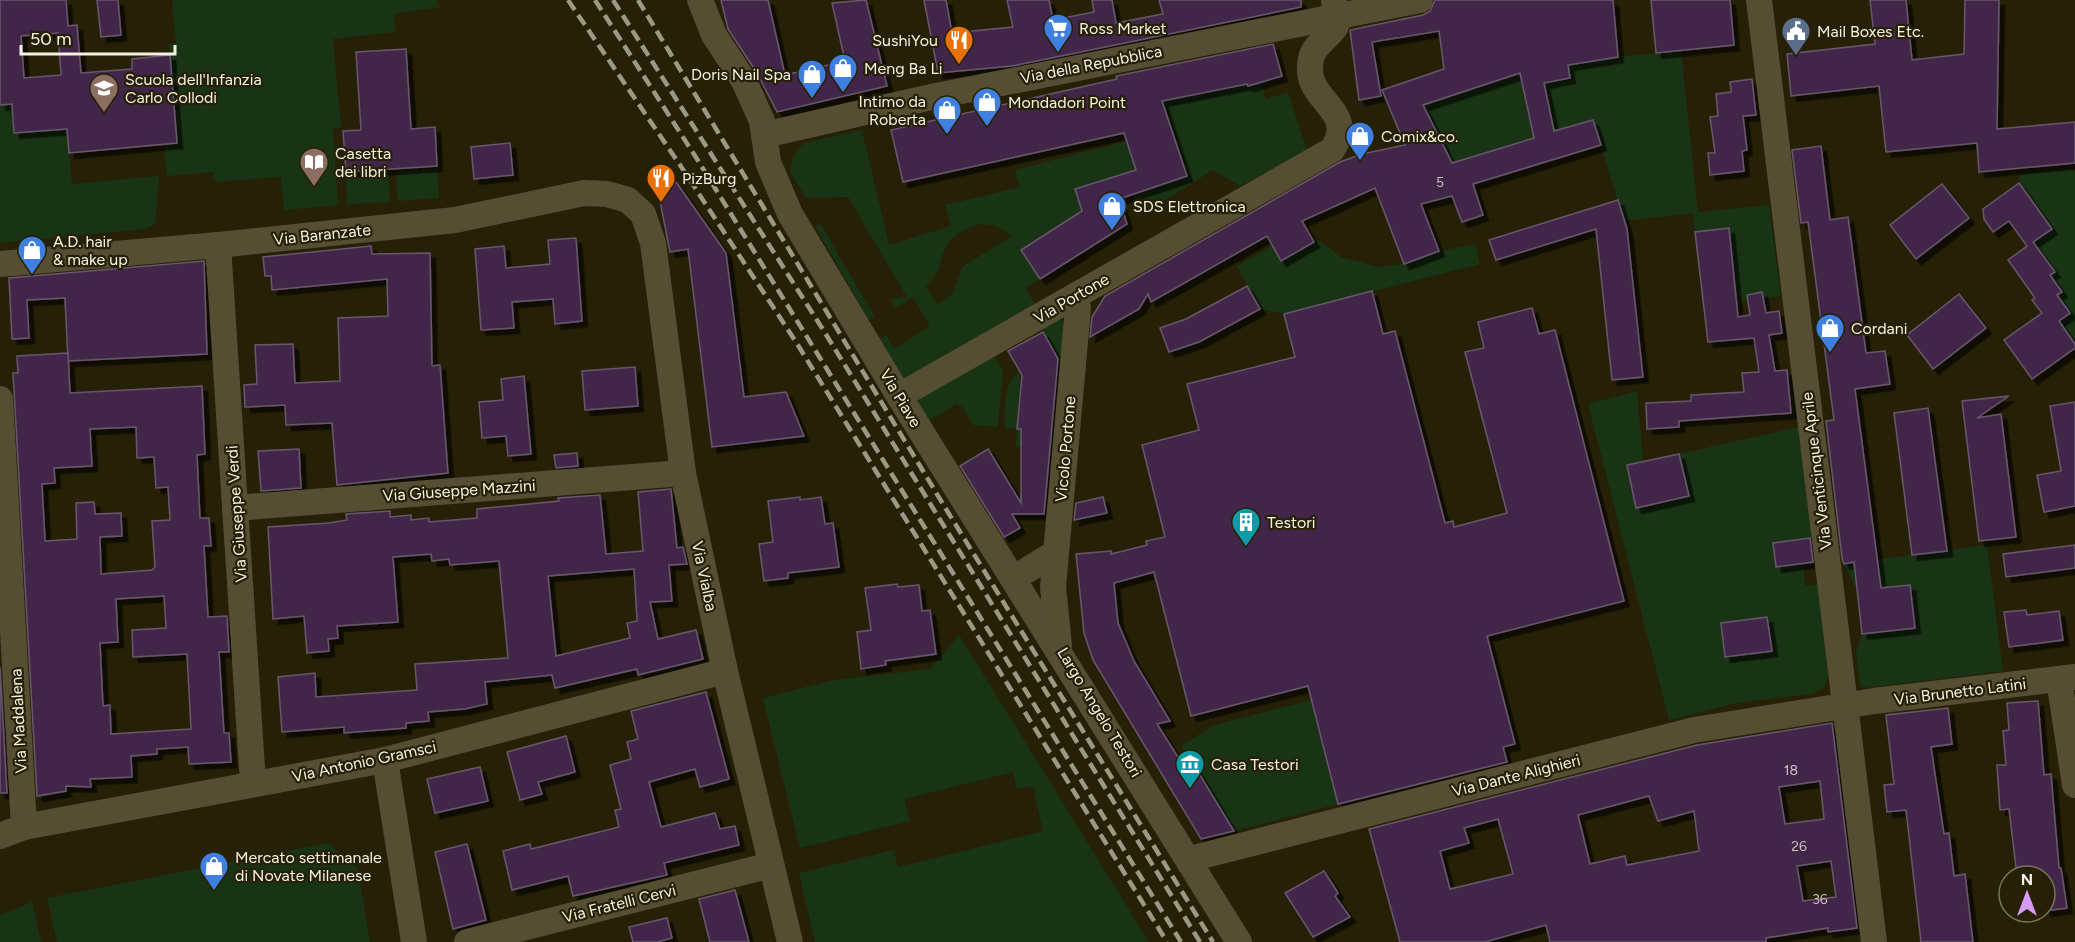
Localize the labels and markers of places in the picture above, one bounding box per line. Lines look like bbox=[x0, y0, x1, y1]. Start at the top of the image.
supermarket icon: Ross Market bbox=[1042, 12, 1074, 54]
public building icon: Mail Boxes Etc. bbox=[1780, 15, 1812, 57]
place label: Ross Market bbox=[1079, 19, 1167, 38]
place label: Mail Boxes Etc. bbox=[1817, 22, 1924, 41]
restaurant icon: SushiYou bbox=[943, 24, 975, 66]
place label: SushiYou bbox=[872, 31, 938, 50]
shop icon: Meng Ba Li bbox=[827, 52, 859, 94]
shop icon: Doris Nail Spa bbox=[796, 58, 828, 100]
place label: Meng Ba Li bbox=[864, 59, 942, 78]
place label: Doris Nail Spa bbox=[691, 65, 791, 84]
place label: Scuola dell'Infanzia Carlo Collodi bbox=[125, 70, 262, 107]
school or university icon: Scuola dell'Infanzia Carlo Collodi bbox=[88, 72, 120, 114]
shop icon: Mondadori Point bbox=[971, 86, 1003, 128]
place label: Intimo da Roberta bbox=[859, 92, 926, 129]
place label: Mondadori Point bbox=[1008, 93, 1126, 112]
shop icon: Intimo da Roberta bbox=[931, 94, 963, 136]
shop icon: Comix&co. bbox=[1344, 120, 1376, 162]
place label: Comix&co. bbox=[1381, 127, 1458, 146]
place label: Casetta dei libri bbox=[335, 144, 391, 181]
library icon: Casetta dei libri bbox=[298, 146, 330, 188]
restaurant icon: PizBurg bbox=[645, 162, 677, 204]
place label: PizBurg bbox=[682, 169, 736, 188]
shop icon: SDS Elettronica bbox=[1096, 190, 1128, 232]
place label: SDS Elettronica bbox=[1133, 197, 1246, 216]
place label: A.D. hair & make up bbox=[53, 232, 128, 269]
shop icon: A.D. hair & make up bbox=[16, 234, 48, 276]
shop icon: Cordani bbox=[1814, 312, 1846, 354]
place label: Cordani bbox=[1851, 319, 1907, 338]
building icon: Testori bbox=[1230, 506, 1262, 548]
place label: Testori bbox=[1267, 513, 1315, 532]
museum icon: Casa Testori bbox=[1174, 748, 1206, 790]
place label: Casa Testori bbox=[1211, 755, 1299, 774]
place label: Mercato settimanale di Novate Milanese bbox=[235, 848, 382, 885]
shop icon: Mercato settimanale di Novate Milanese bbox=[198, 850, 230, 892]

